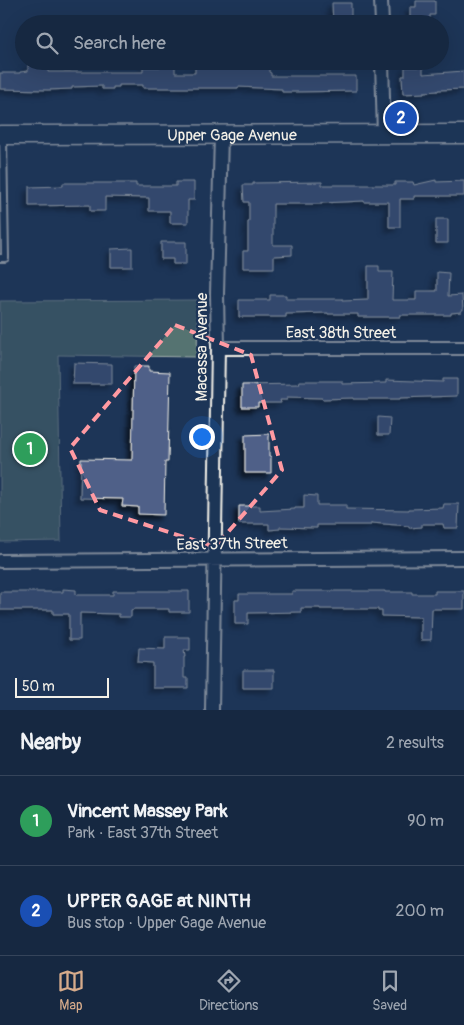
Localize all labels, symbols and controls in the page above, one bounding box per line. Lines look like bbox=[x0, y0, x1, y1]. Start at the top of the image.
search box bbox=[15, 15, 449, 70]
icon: search bbox=[33, 29, 61, 57]
text: Search here bbox=[73, 31, 166, 55]
pin: 2 bbox=[385, 99, 417, 137]
street label: Upper Gage Avenue bbox=[167, 125, 297, 146]
street label: Macassa Avenue bbox=[192, 292, 212, 401]
street label: East 38th Street bbox=[286, 323, 397, 343]
your location bbox=[189, 424, 215, 450]
pin: 1 bbox=[14, 430, 46, 468]
street label: East 37th Street bbox=[176, 533, 288, 555]
scale bar bbox=[15, 675, 109, 698]
text: 50 m bbox=[22, 678, 55, 695]
text: Nearby bbox=[20, 729, 81, 756]
text: 2 results bbox=[386, 733, 444, 753]
text: Vincent Massey Park bbox=[67, 799, 228, 823]
text: 1 bbox=[33, 811, 39, 831]
text: 90 m bbox=[407, 811, 444, 831]
text: Park · East 37th Street bbox=[67, 823, 218, 843]
text: UPPER GAGE at NINTH bbox=[67, 889, 251, 913]
text: 2 bbox=[32, 901, 40, 921]
text: 200 m bbox=[396, 901, 444, 921]
text: Bus stop · Upper Gage Avenue bbox=[67, 913, 266, 933]
tab: Map bbox=[57, 967, 85, 1014]
tab: Directions bbox=[199, 967, 258, 1014]
tab: Saved bbox=[372, 967, 407, 1014]

